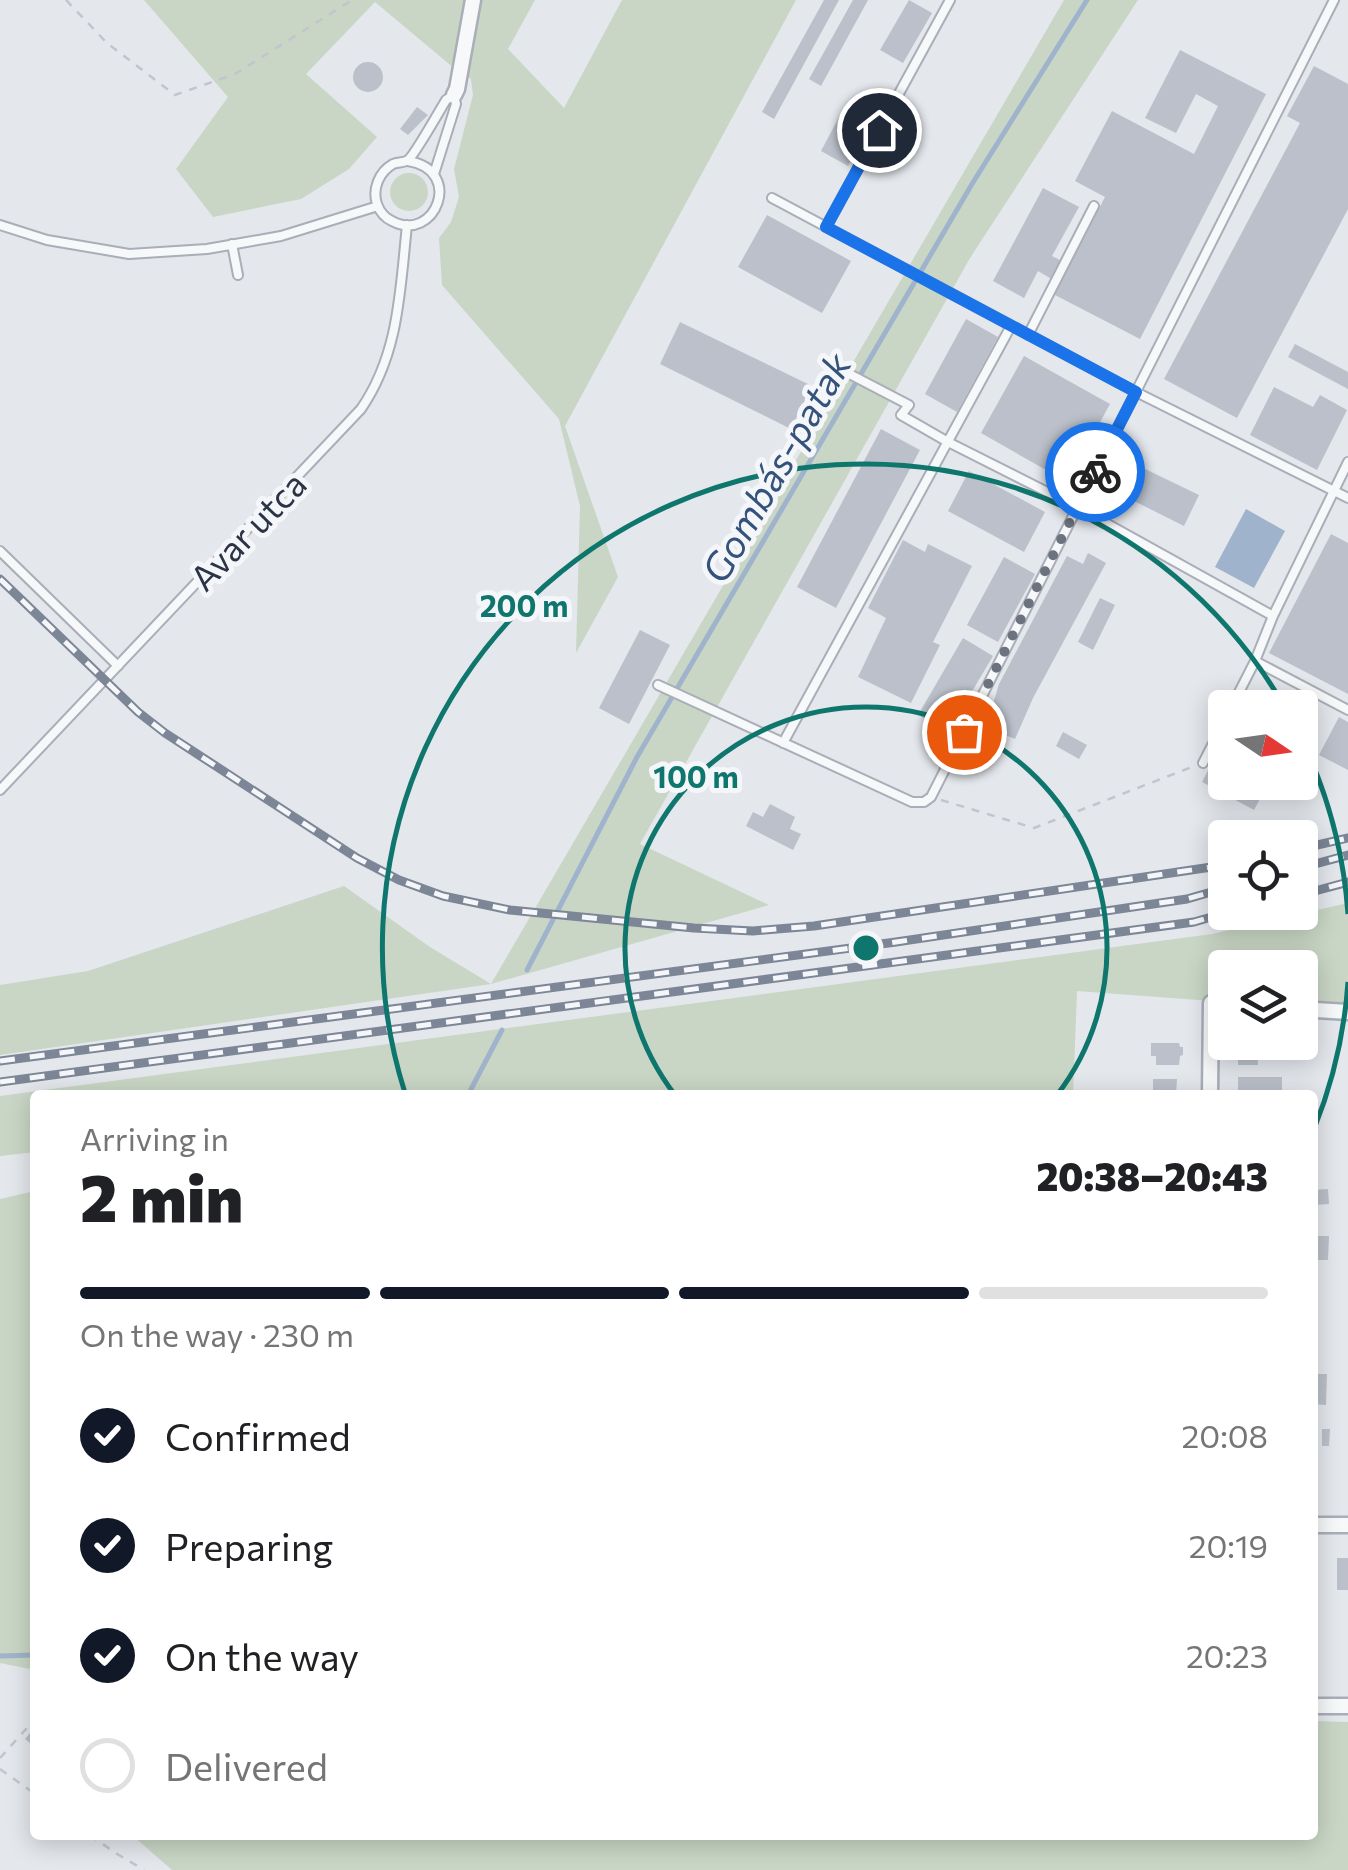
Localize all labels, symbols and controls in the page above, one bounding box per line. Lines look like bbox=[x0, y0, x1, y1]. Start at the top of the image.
pin bbox=[837, 88, 922, 173]
icon: home bbox=[852, 103, 907, 158]
water label: Gombás-patak bbox=[690, 342, 860, 590]
courier bbox=[1045, 422, 1145, 522]
icon: bike bbox=[1068, 445, 1123, 500]
street label: Avar utca bbox=[180, 462, 314, 598]
text: 200 m bbox=[480, 586, 568, 623]
pin bbox=[922, 690, 1007, 775]
north arrow bbox=[1208, 690, 1318, 800]
map controls bbox=[1208, 690, 1318, 1060]
icon: bag bbox=[937, 705, 992, 760]
text: 100 m bbox=[653, 757, 739, 794]
button: locate bbox=[1208, 820, 1318, 930]
centre of rings bbox=[848, 930, 884, 966]
button: layers bbox=[1208, 950, 1318, 1060]
text: Arriving in bbox=[80, 1118, 229, 1158]
text: 20:38–20:43 bbox=[1036, 1152, 1268, 1199]
text: 2 min bbox=[80, 1156, 243, 1235]
text: On the way · 230 m bbox=[80, 1314, 354, 1354]
icon: check bbox=[80, 1408, 135, 1463]
text: Confirmed bbox=[165, 1412, 351, 1459]
text: 20:08 bbox=[1182, 1415, 1268, 1455]
icon: check bbox=[80, 1518, 135, 1573]
text: Preparing bbox=[165, 1522, 333, 1569]
text: 20:19 bbox=[1189, 1525, 1268, 1565]
icon: check bbox=[80, 1628, 135, 1683]
text: On the way bbox=[165, 1632, 359, 1679]
text: 20:23 bbox=[1186, 1635, 1268, 1675]
text: Delivered bbox=[165, 1742, 328, 1789]

